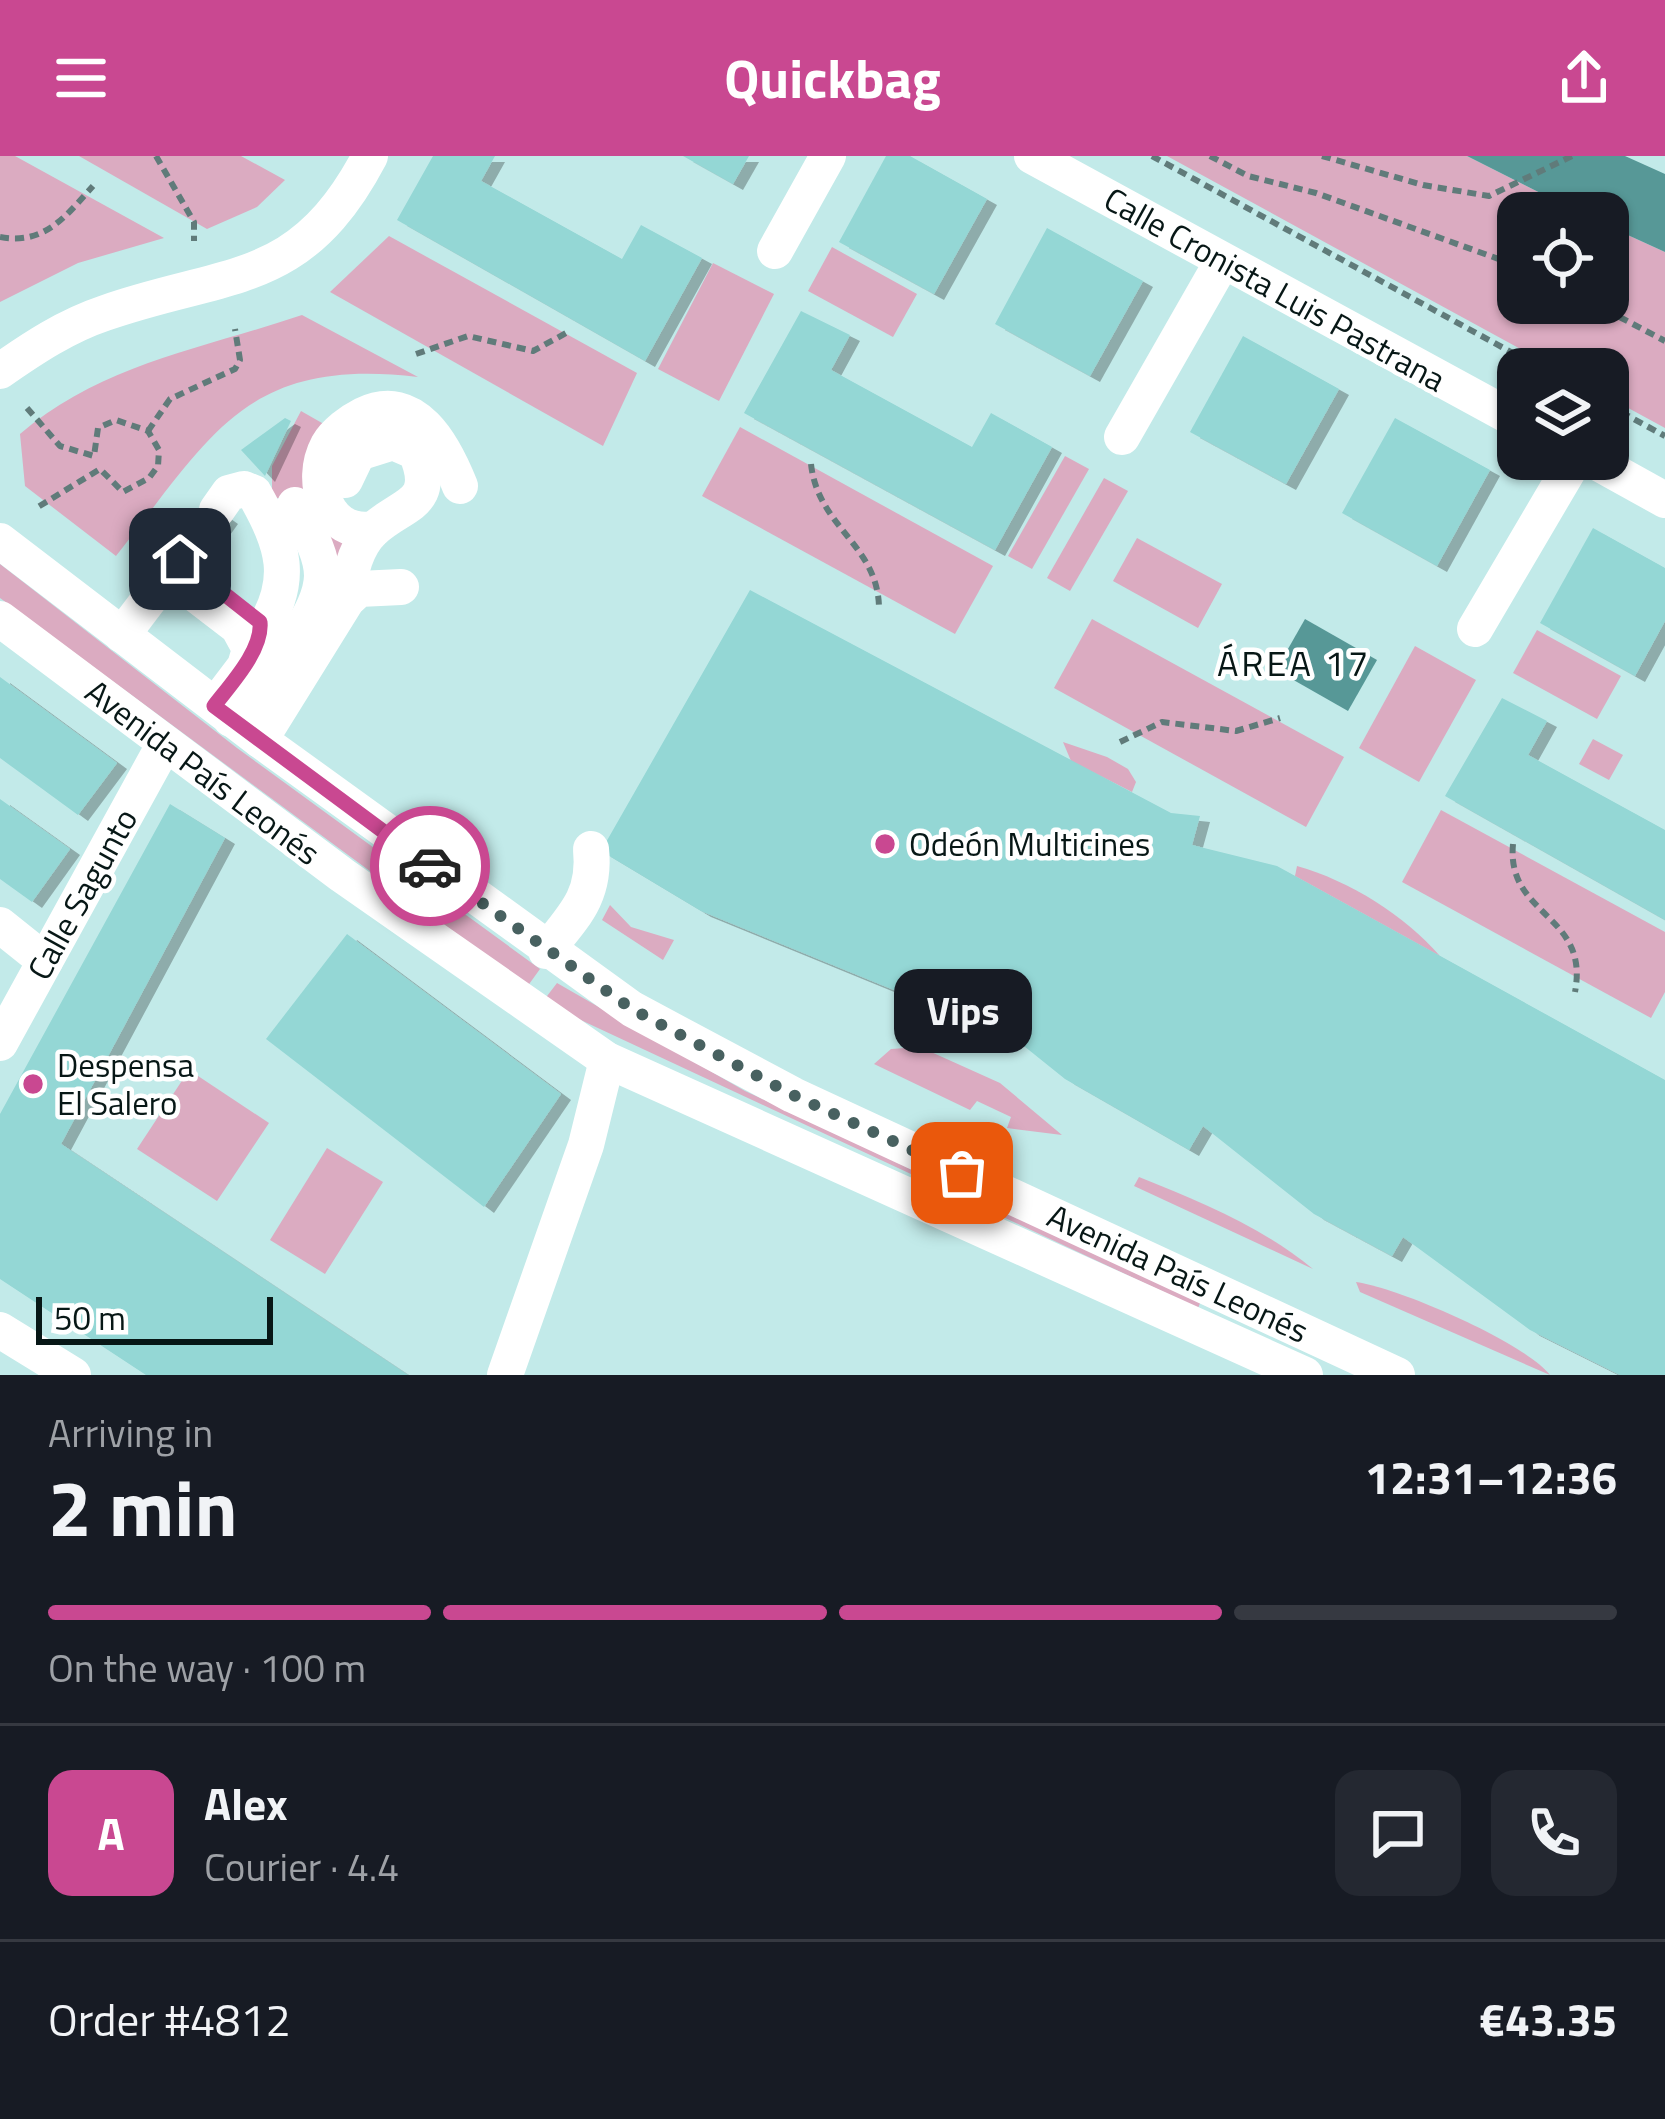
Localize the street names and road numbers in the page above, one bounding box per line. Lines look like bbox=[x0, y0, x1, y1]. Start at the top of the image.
street label: Calle Cronista Luis Pastrana bbox=[1095, 174, 1455, 404]
street label: Avenida País Leonés bbox=[75, 667, 331, 877]
street label: Calle Sagunto bbox=[14, 799, 150, 989]
street label: Avenida País Leonés bbox=[1039, 1191, 1317, 1355]

